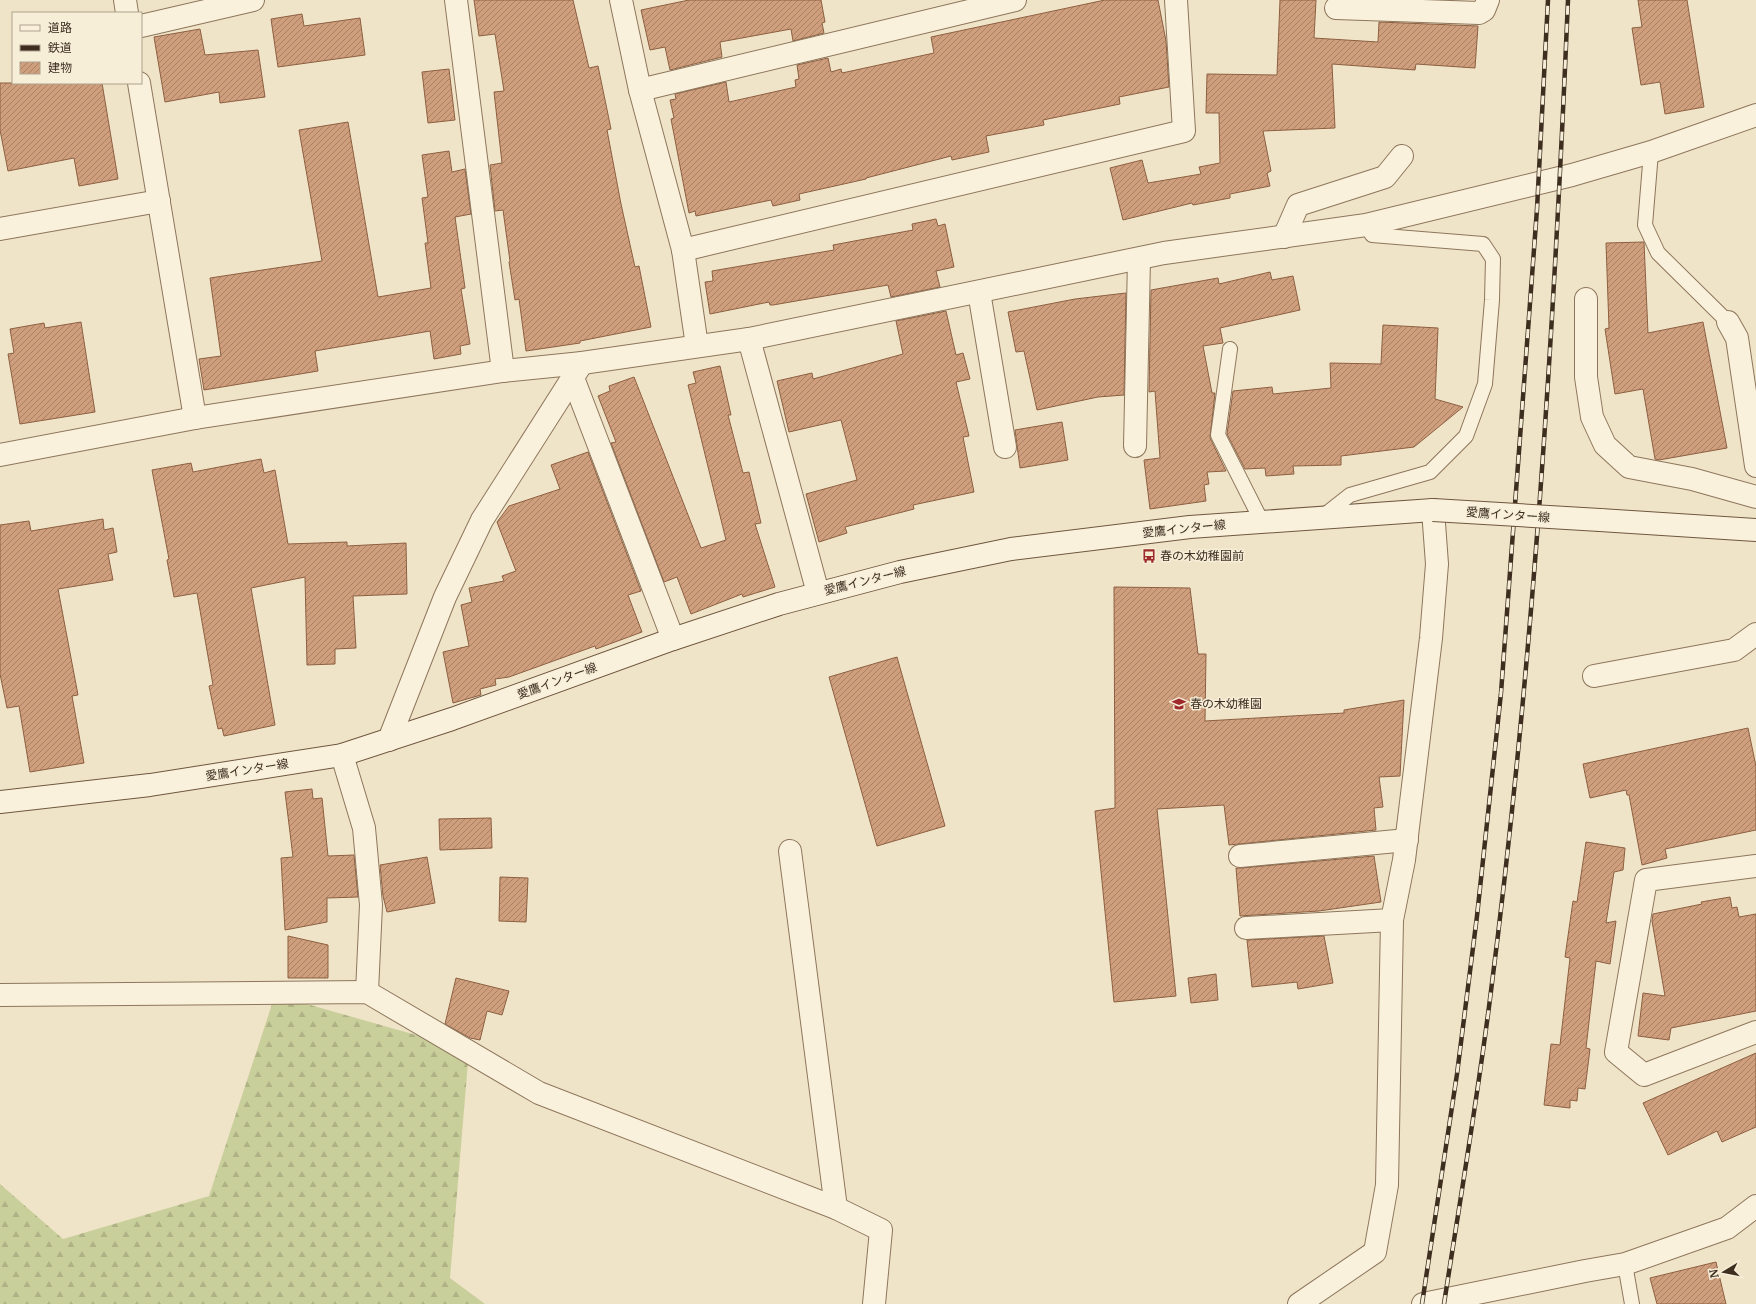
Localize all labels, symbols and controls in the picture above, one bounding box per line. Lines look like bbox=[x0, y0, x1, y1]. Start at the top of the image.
legend bbox=[12, 12, 142, 84]
text: 道路 bbox=[48, 20, 72, 35]
text: 鉄道 bbox=[48, 40, 72, 55]
text: 建物 bbox=[48, 60, 72, 75]
street label: 愛鷹インター線 bbox=[1466, 504, 1550, 525]
street label: 愛鷹インター線 bbox=[1141, 517, 1227, 540]
bus stop icon: 春の木幼稚園前 bbox=[1141, 548, 1157, 564]
place label: 春の木幼稚園前 bbox=[1160, 548, 1244, 563]
street label: 愛鷹インター線 bbox=[822, 563, 907, 598]
street label: 愛鷹インター線 bbox=[515, 659, 599, 702]
school or university icon: 春の木幼稚園 bbox=[1171, 696, 1187, 712]
place label: 春の木幼稚園 bbox=[1190, 696, 1262, 711]
street label: 愛鷹インター線 bbox=[204, 756, 290, 783]
north arrow bbox=[1704, 1252, 1744, 1292]
text: N bbox=[1706, 1268, 1722, 1279]

